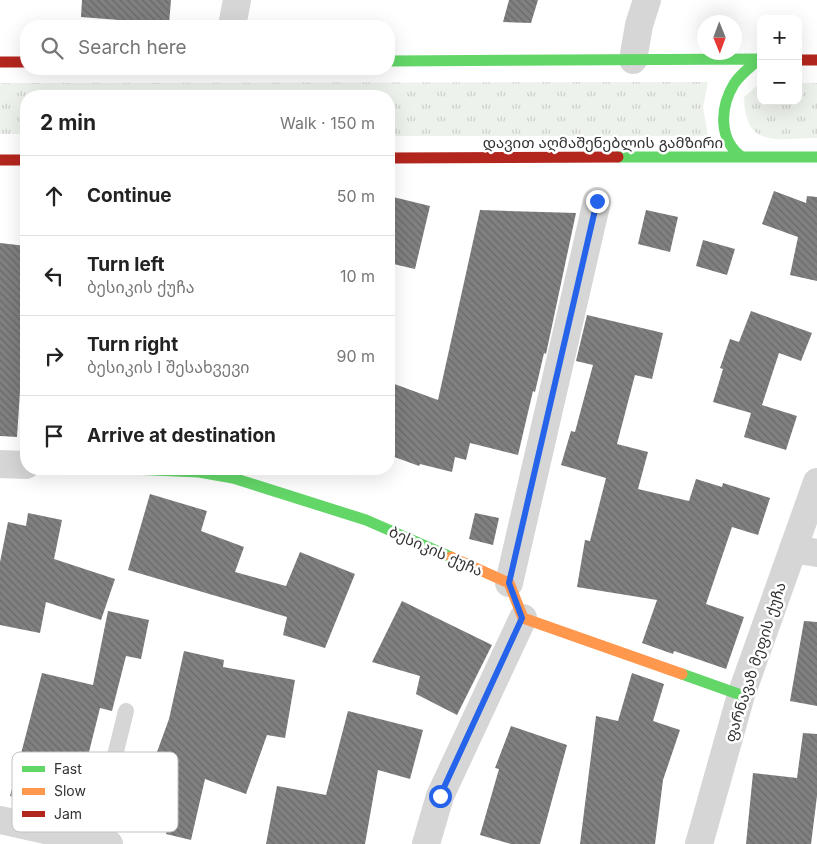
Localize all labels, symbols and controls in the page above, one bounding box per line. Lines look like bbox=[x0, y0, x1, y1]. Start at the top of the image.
north arrow bbox=[697, 15, 742, 60]
map controls bbox=[757, 15, 802, 105]
button: + bbox=[757, 15, 802, 60]
search box bbox=[20, 20, 395, 75]
icon: search bbox=[38, 34, 66, 62]
text: Search here bbox=[78, 36, 187, 59]
button: − bbox=[757, 60, 802, 105]
text: 2 min bbox=[40, 110, 96, 135]
text: Walk · 150 m bbox=[280, 113, 375, 133]
street label: დავით აღმაშენებლის გამზირი bbox=[483, 133, 723, 152]
icon: ahead bbox=[40, 182, 68, 210]
text: Continue bbox=[87, 184, 172, 207]
text: 50 m bbox=[337, 186, 375, 206]
route end bbox=[586, 190, 609, 213]
text: Turn left bbox=[87, 253, 165, 276]
icon: left bbox=[40, 262, 68, 290]
text: 10 m bbox=[340, 266, 375, 286]
text: ბესიკის ქუჩა bbox=[87, 277, 194, 297]
text: Turn right bbox=[87, 333, 178, 356]
icon: right bbox=[40, 342, 68, 370]
text: 90 m bbox=[336, 346, 375, 366]
text: ბესიკის I შესახვევი bbox=[87, 357, 249, 377]
icon: arrive bbox=[40, 422, 68, 450]
text: Arrive at destination bbox=[87, 424, 276, 447]
street label: ბესიკის ქუჩა bbox=[386, 522, 486, 580]
street label: ფარნავაზ მეფის ქუჩა bbox=[720, 580, 790, 744]
legend bbox=[12, 752, 178, 832]
text: Fast bbox=[54, 760, 82, 777]
text: Slow bbox=[54, 782, 86, 799]
route start bbox=[429, 785, 452, 808]
text: Jam bbox=[54, 805, 82, 822]

